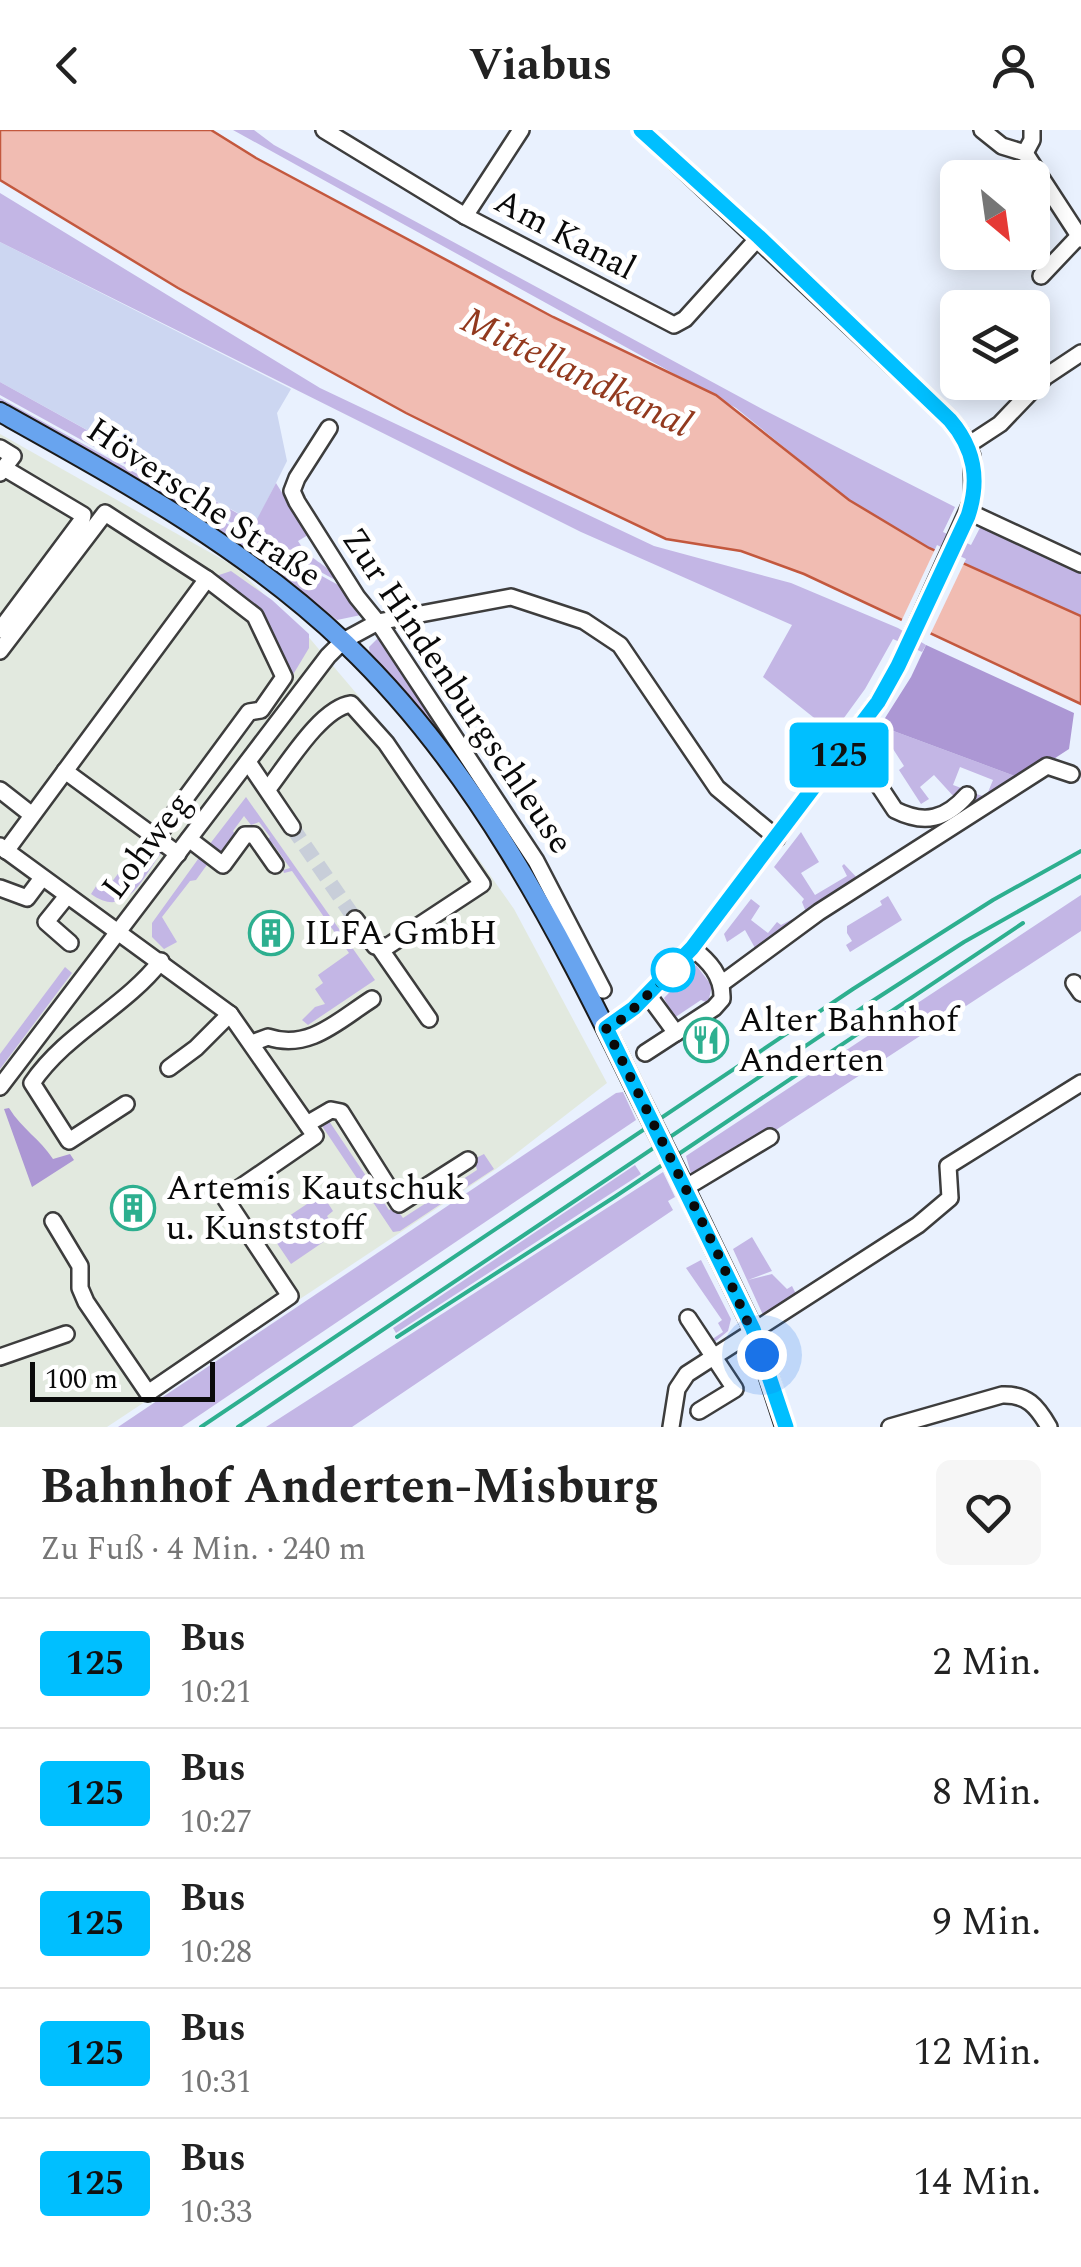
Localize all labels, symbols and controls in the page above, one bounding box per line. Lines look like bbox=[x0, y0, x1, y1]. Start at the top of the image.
text: Viabus bbox=[468, 31, 613, 100]
icon: back bbox=[40, 38, 95, 93]
icon: person bbox=[986, 38, 1041, 93]
north arrow bbox=[940, 160, 1050, 270]
map controls bbox=[940, 160, 1050, 400]
street label: Am Kanal bbox=[485, 175, 645, 295]
button: layers bbox=[940, 290, 1050, 400]
water label: Mittellandkanal bbox=[451, 292, 702, 454]
street label: Höversche Straße bbox=[76, 404, 332, 602]
street label: Zur Hindenburgschleuse bbox=[328, 517, 586, 865]
line badge: 125 bbox=[782, 722, 896, 788]
text: 125 bbox=[810, 729, 868, 782]
street label: Lohweg bbox=[89, 781, 205, 911]
place label: ILFA GmbH bbox=[304, 907, 497, 960]
building icon: ILFA GmbH bbox=[248, 910, 294, 956]
unlabelled marker bbox=[652, 949, 694, 991]
place label: Alter Bahnhof Anderten bbox=[738, 994, 961, 1087]
restaurant icon: Alter Bahnhof Anderten bbox=[683, 1017, 729, 1063]
place label: Artemis Kautschuk u. Kunststoff bbox=[166, 1162, 465, 1255]
building icon: Artemis Kautschuk u. Kunststoff bbox=[110, 1185, 156, 1231]
your location bbox=[737, 1330, 787, 1380]
scale bar bbox=[30, 1357, 215, 1402]
text: 100 m bbox=[45, 1358, 118, 1401]
text: Bahnhof Anderten-Misburg bbox=[40, 1451, 659, 1524]
button: heart bbox=[936, 1460, 1041, 1565]
text: Zu Fuß · 4 Min. · 240 m bbox=[40, 1525, 366, 1574]
text: Bus bbox=[180, 1610, 246, 1668]
text: 2 Min. bbox=[933, 1634, 1041, 1692]
text: 125 bbox=[66, 1637, 124, 1690]
text: 10:21 bbox=[180, 1668, 252, 1717]
text: Bus bbox=[180, 1740, 246, 1798]
text: 8 Min. bbox=[933, 1764, 1041, 1822]
text: 125 bbox=[66, 1767, 124, 1820]
text: 10:27 bbox=[180, 1798, 252, 1847]
text: Bus bbox=[180, 1870, 246, 1928]
text: 9 Min. bbox=[933, 1894, 1041, 1952]
text: 125 bbox=[66, 1897, 124, 1950]
text: 10:28 bbox=[180, 1928, 252, 1977]
text: Bus bbox=[180, 2000, 246, 2058]
text: 12 Min. bbox=[914, 2024, 1041, 2082]
text: 125 bbox=[66, 2027, 124, 2080]
text: 10:31 bbox=[180, 2058, 252, 2107]
text: Bus bbox=[180, 2130, 246, 2188]
text: 14 Min. bbox=[914, 2154, 1041, 2212]
text: 125 bbox=[66, 2157, 124, 2210]
text: 10:33 bbox=[180, 2188, 252, 2237]

